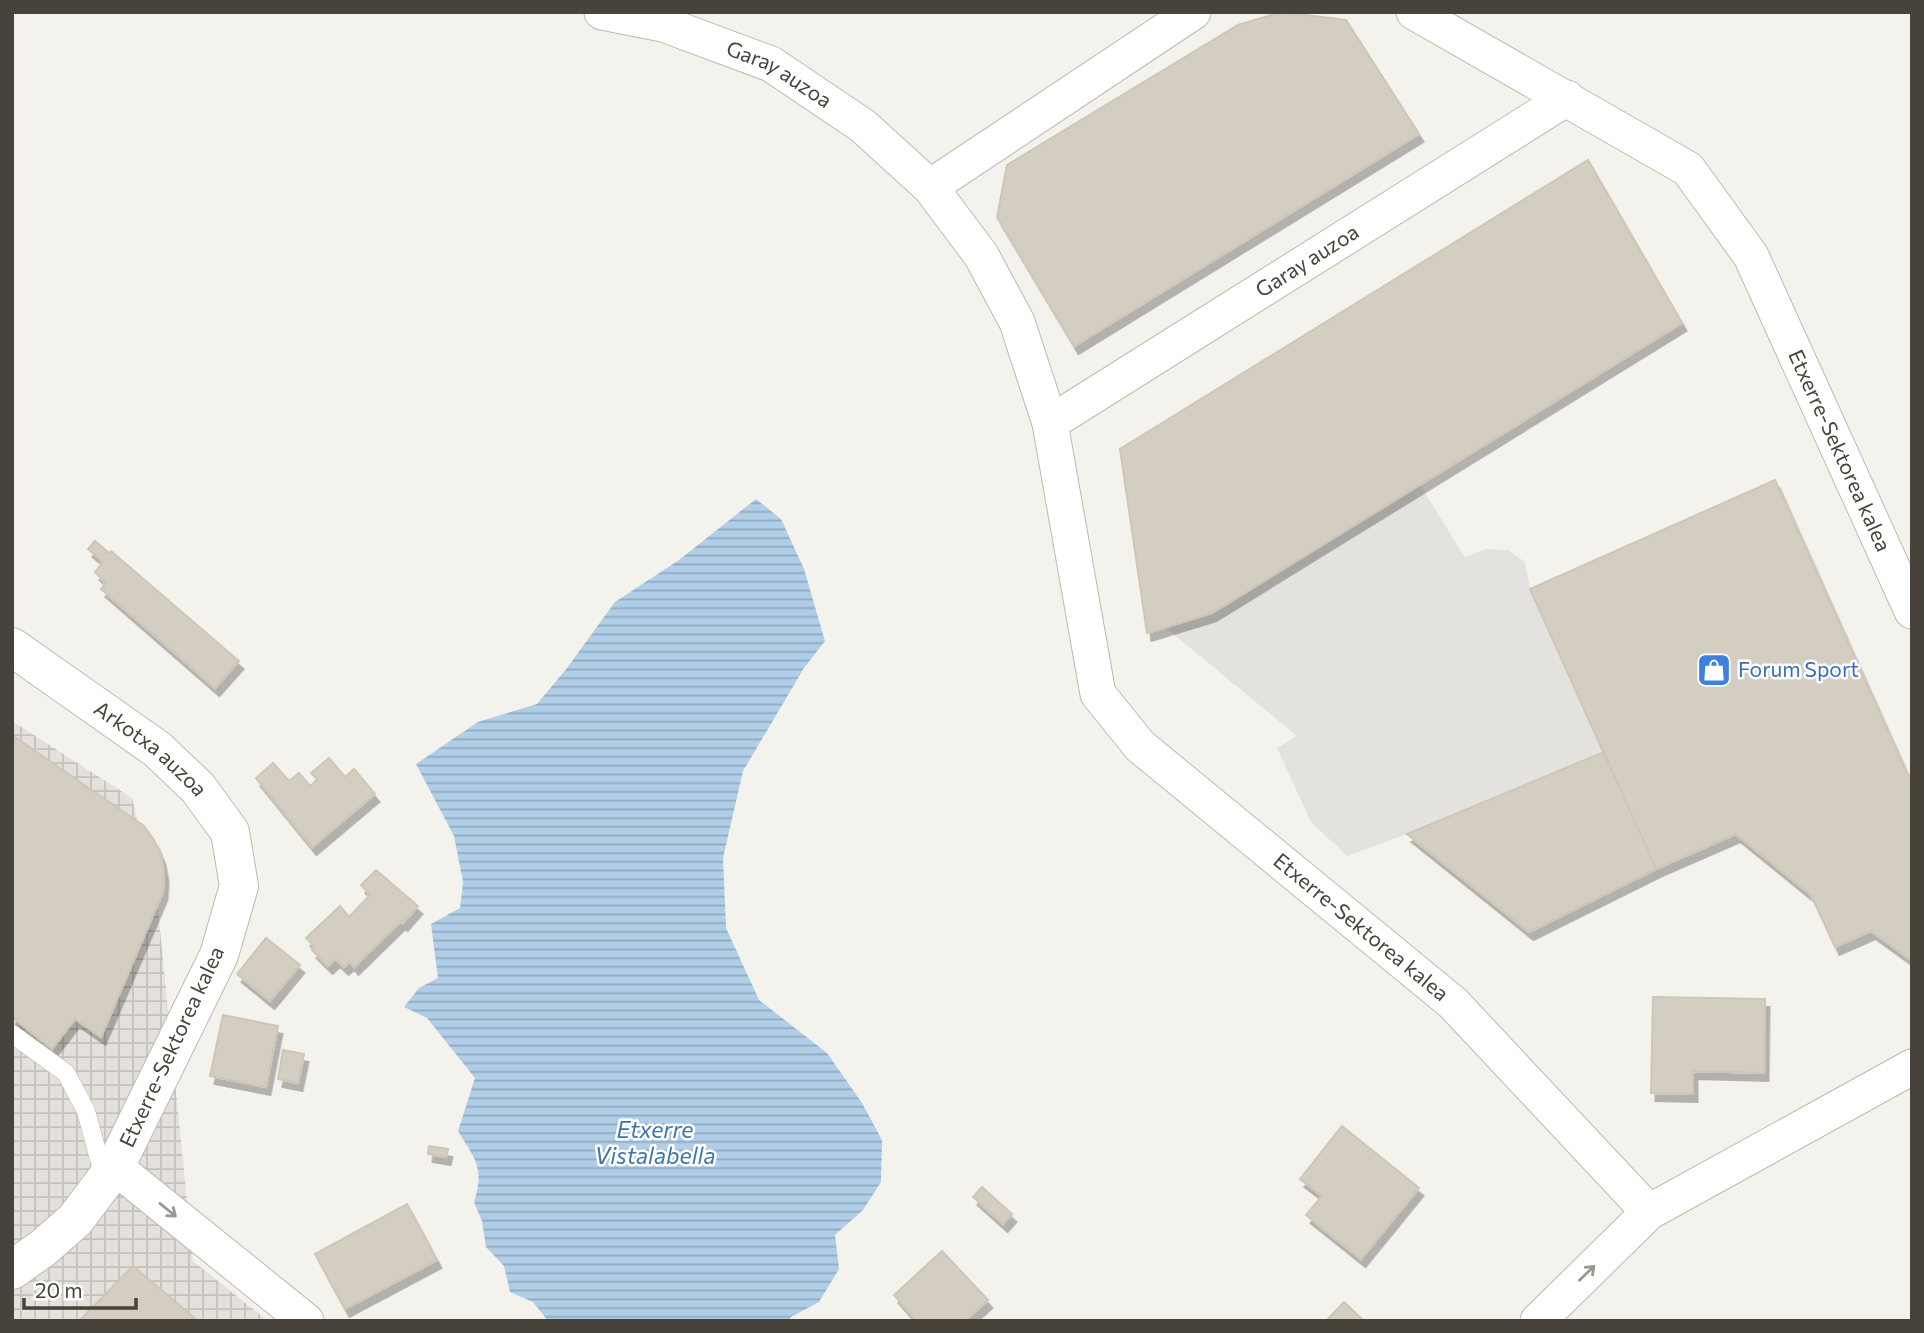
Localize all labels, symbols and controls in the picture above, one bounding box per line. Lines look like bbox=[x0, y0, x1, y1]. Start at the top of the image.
street label: Garay auzoa bbox=[723, 35, 837, 112]
street label: Garay auzoa bbox=[1250, 218, 1363, 302]
street label: Etxerre-Sektorea kalea bbox=[1784, 345, 1897, 555]
shop icon: Forum Sport bbox=[1695, 651, 1733, 689]
place label: Forum Sport bbox=[1738, 656, 1859, 681]
street label: Arkotxa auzoa bbox=[90, 695, 213, 800]
street label: Etxerre-Sektorea kalea bbox=[1269, 847, 1454, 1005]
street label: Etxerre-Sektorea kalea bbox=[113, 942, 228, 1151]
water label: Etxerre Vistalabella bbox=[595, 1115, 715, 1169]
one-way arrow bbox=[159, 1202, 177, 1217]
one-way arrow bbox=[1578, 1265, 1595, 1282]
scale bar bbox=[24, 1266, 136, 1310]
text: 20 m bbox=[35, 1277, 83, 1302]

